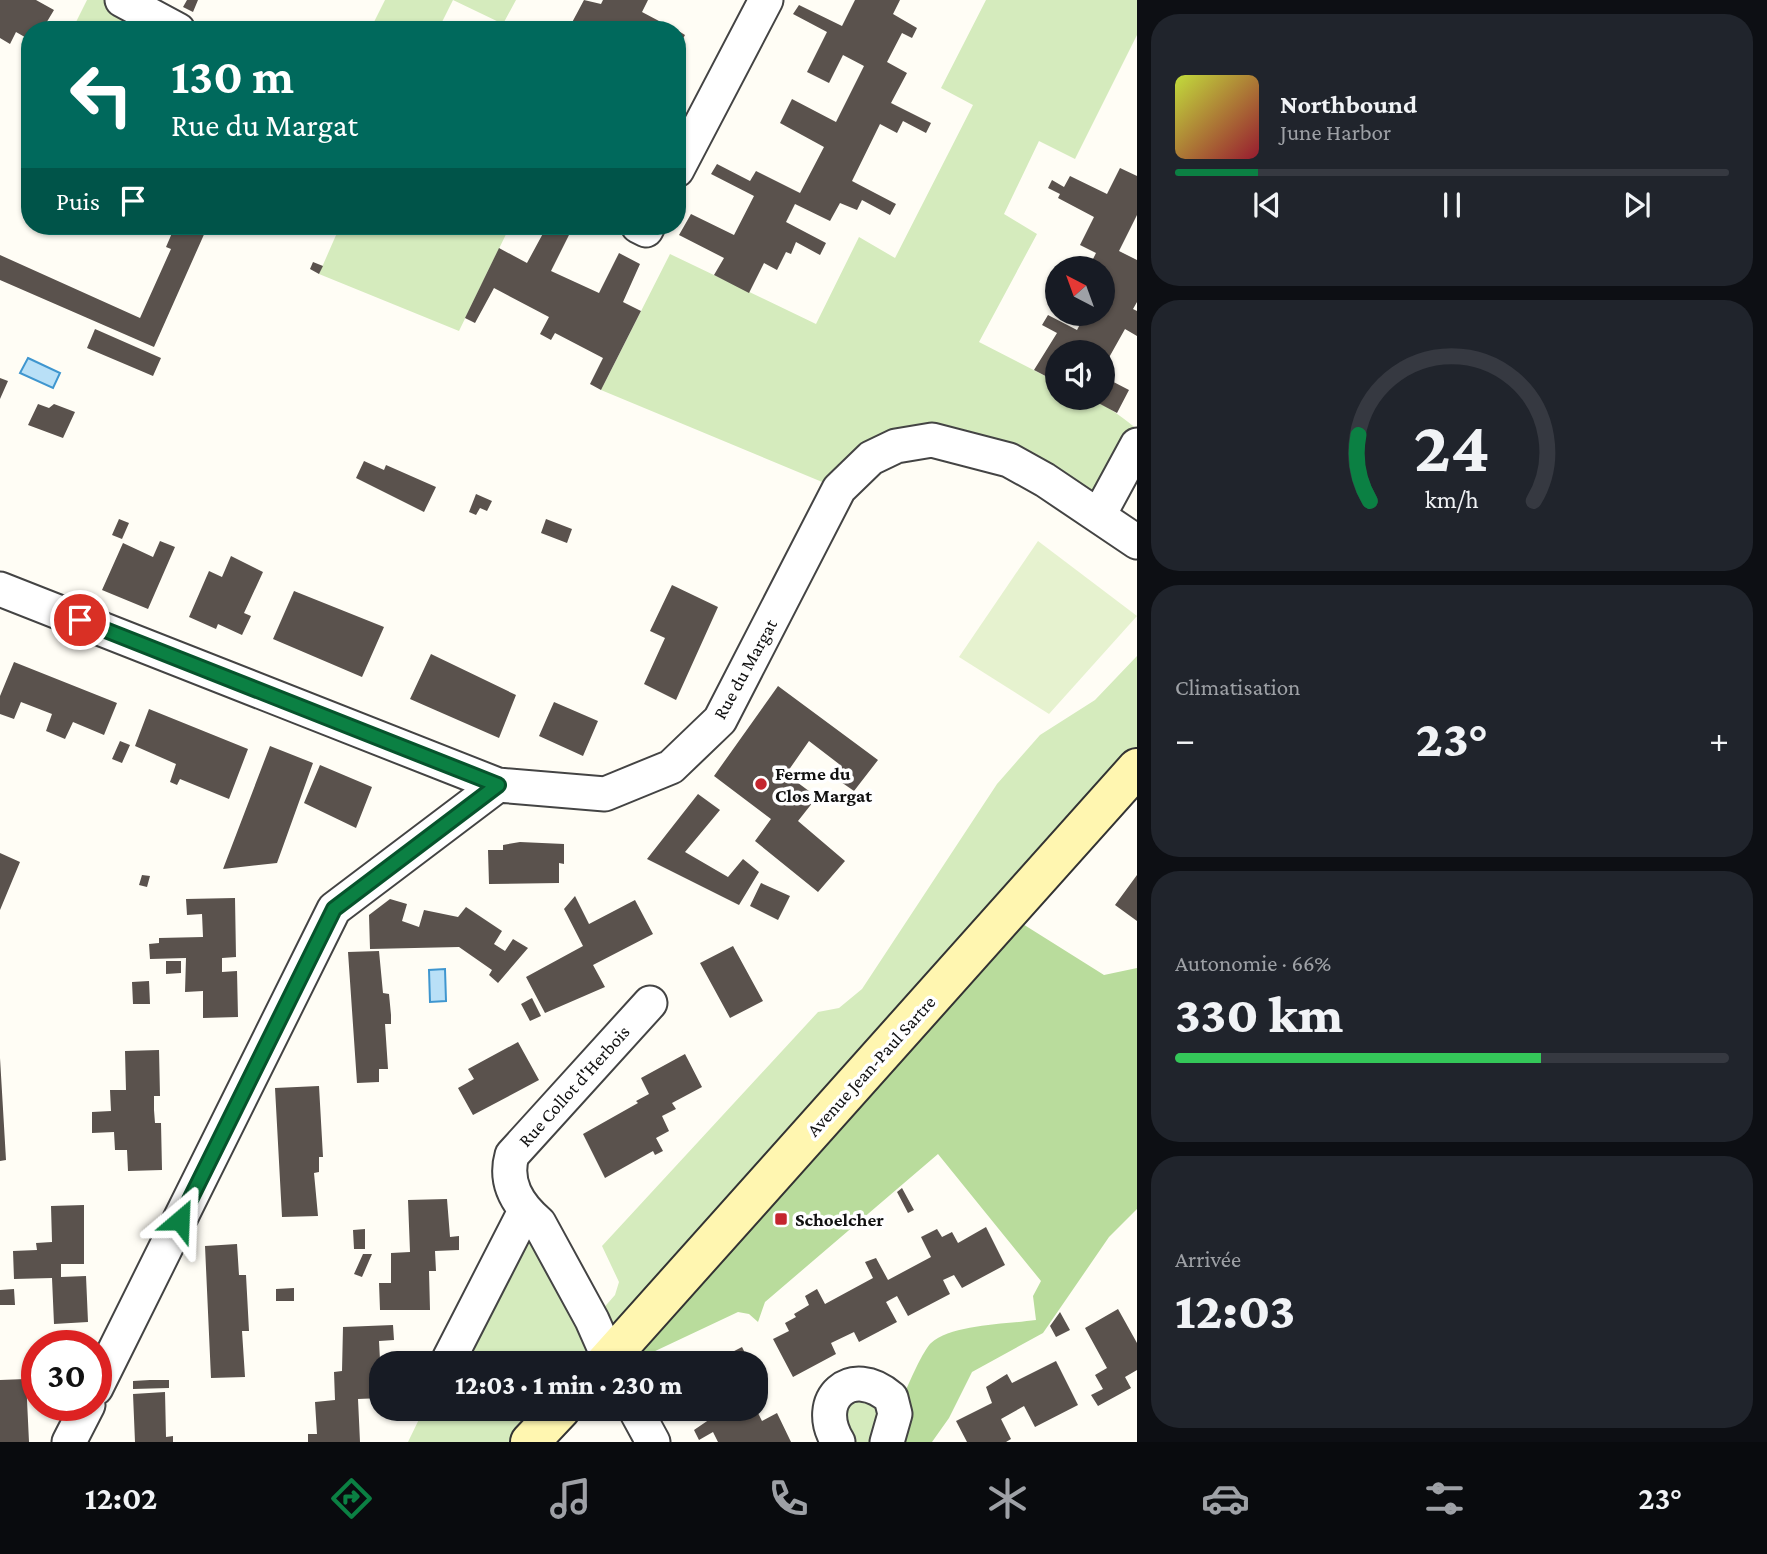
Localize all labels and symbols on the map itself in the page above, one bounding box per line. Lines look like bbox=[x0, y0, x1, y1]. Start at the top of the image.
north arrow bbox=[1045, 256, 1115, 326]
pin bbox=[50, 590, 110, 650]
street label: Rue du Margat bbox=[709, 615, 781, 723]
place label: Ferme du Clos Margat bbox=[775, 763, 872, 806]
marker: Ferme du Clos Margat bbox=[753, 776, 769, 792]
street label: Avenue Jean-Paul Sartre bbox=[802, 992, 940, 1140]
street label: Rue Collot d'Herbois bbox=[514, 1021, 634, 1151]
position arrow bbox=[143, 1183, 217, 1257]
place label: Schoelcher bbox=[795, 1209, 884, 1230]
marker: Schoelcher bbox=[773, 1211, 789, 1227]
speed limit sign: 30 bbox=[21, 1330, 112, 1421]

